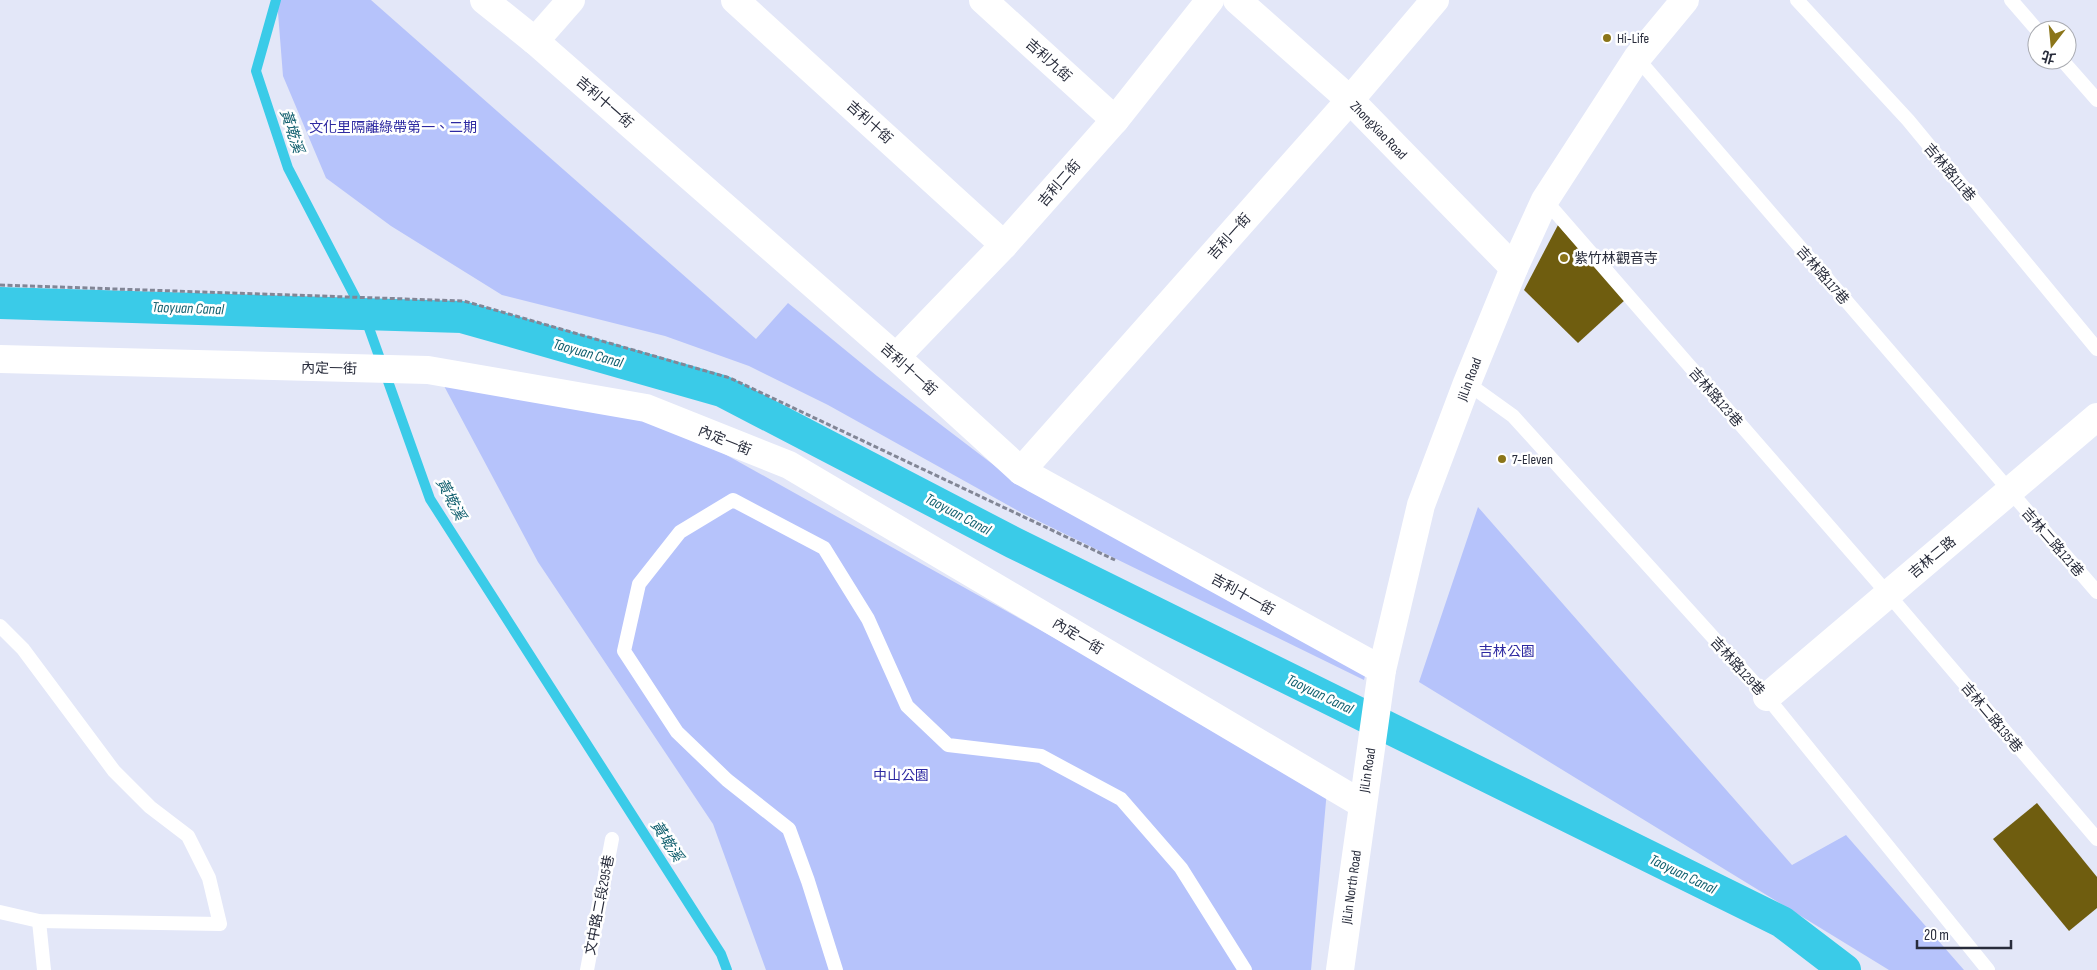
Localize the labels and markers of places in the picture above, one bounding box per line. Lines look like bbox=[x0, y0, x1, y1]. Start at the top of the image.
place label: Hi-Life bbox=[1617, 30, 1649, 47]
marker: Hi-Life bbox=[1601, 32, 1613, 44]
place label: 紫竹林觀音寺 bbox=[1574, 250, 1658, 267]
marker: 紫竹林觀音寺 bbox=[1558, 252, 1570, 264]
place label: 7-Eleven bbox=[1512, 451, 1553, 468]
marker: 7-Eleven bbox=[1496, 453, 1508, 465]

